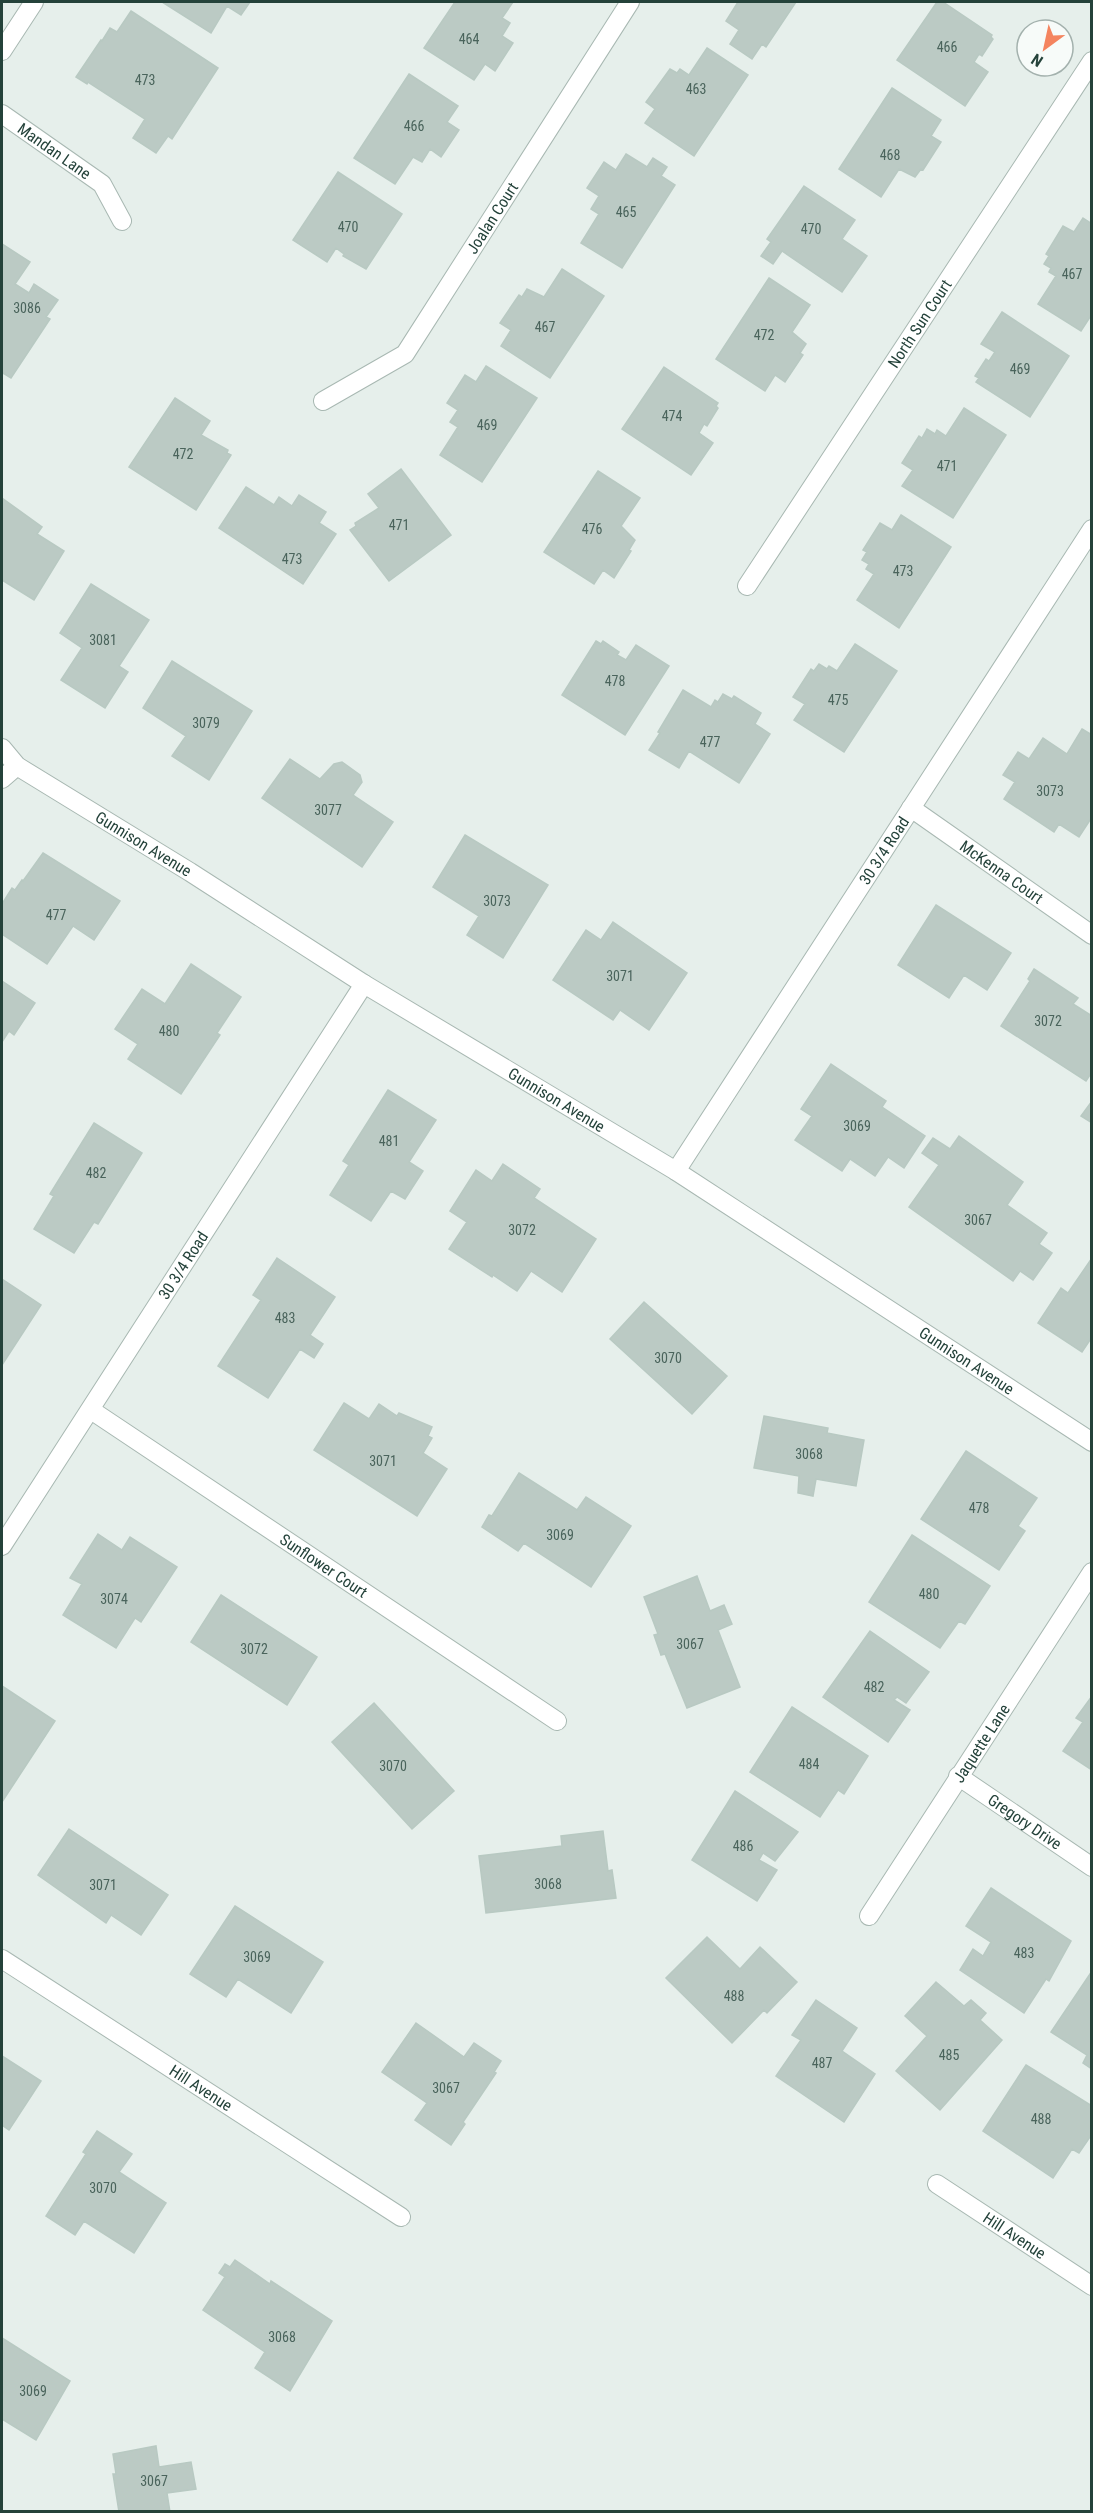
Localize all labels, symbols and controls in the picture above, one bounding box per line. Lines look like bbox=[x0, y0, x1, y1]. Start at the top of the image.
north arrow bbox=[1015, 18, 1075, 78]
house number: 464 bbox=[459, 31, 479, 47]
house number: 466 bbox=[937, 39, 957, 55]
text: N bbox=[1028, 50, 1046, 71]
house number: 473 bbox=[135, 72, 155, 88]
house number: 463 bbox=[686, 81, 706, 97]
house number: 466 bbox=[404, 118, 424, 134]
street label: Mandan Lane bbox=[14, 119, 95, 183]
house number: 468 bbox=[880, 147, 900, 163]
street label: Joalan Court bbox=[462, 178, 522, 257]
house number: 465 bbox=[616, 204, 636, 220]
house number: 470 bbox=[338, 219, 358, 235]
house number: 470 bbox=[801, 221, 821, 237]
house number: 467 bbox=[1062, 266, 1082, 282]
street label: North Sun Court bbox=[884, 276, 955, 371]
house number: 3086 bbox=[13, 300, 41, 316]
house number: 467 bbox=[535, 319, 555, 335]
house number: 472 bbox=[754, 327, 774, 343]
house number: 469 bbox=[1010, 361, 1030, 377]
house number: 474 bbox=[662, 408, 682, 424]
house number: 469 bbox=[477, 417, 497, 433]
house number: 472 bbox=[173, 446, 193, 462]
house number: 471 bbox=[937, 458, 957, 474]
house number: 471 bbox=[389, 517, 409, 533]
house number: 476 bbox=[582, 521, 602, 537]
house number: 473 bbox=[282, 551, 302, 567]
house number: 473 bbox=[893, 563, 913, 579]
house number: 3081 bbox=[89, 632, 117, 648]
house number: 478 bbox=[605, 673, 625, 689]
house number: 475 bbox=[828, 692, 848, 708]
house number: 3079 bbox=[192, 715, 220, 731]
house number: 477 bbox=[700, 734, 720, 750]
house number: 3073 bbox=[1036, 783, 1064, 799]
house number: 3077 bbox=[314, 802, 342, 818]
street label: Gunnison Avenue bbox=[92, 807, 195, 880]
street label: 30 3/4 Road bbox=[855, 813, 913, 888]
street label: McKenna Court bbox=[957, 836, 1047, 908]
house number: 3073 bbox=[483, 893, 511, 909]
house number: 477 bbox=[46, 907, 66, 923]
house number: 3071 bbox=[606, 968, 634, 984]
house number: 3072 bbox=[1034, 1013, 1062, 1029]
house number: 480 bbox=[159, 1023, 179, 1039]
street label: Gunnison Avenue bbox=[505, 1063, 608, 1136]
house number: 3069 bbox=[843, 1118, 871, 1134]
house number: 481 bbox=[379, 1133, 399, 1149]
house number: 482 bbox=[86, 1165, 106, 1181]
house number: 3067 bbox=[964, 1212, 992, 1228]
house number: 3072 bbox=[508, 1222, 536, 1238]
street label: 30 3/4 Road bbox=[154, 1228, 212, 1303]
house number: 483 bbox=[275, 1310, 295, 1326]
street label: Gunnison Avenue bbox=[916, 1323, 1018, 1398]
house number: 3070 bbox=[654, 1350, 682, 1366]
house number: 3068 bbox=[795, 1446, 823, 1462]
house number: 3071 bbox=[369, 1453, 397, 1469]
house number: 478 bbox=[969, 1500, 989, 1516]
house number: 3069 bbox=[546, 1527, 574, 1543]
street label: Sunflower Court bbox=[277, 1529, 371, 1602]
house number: 480 bbox=[919, 1586, 939, 1602]
house number: 3074 bbox=[100, 1591, 128, 1607]
house number: 3067 bbox=[676, 1636, 704, 1652]
house number: 3072 bbox=[240, 1641, 268, 1657]
house number: 482 bbox=[864, 1679, 884, 1695]
street label: Jaquette Lane bbox=[949, 1700, 1013, 1786]
house number: 484 bbox=[799, 1756, 819, 1772]
house number: 3070 bbox=[379, 1758, 407, 1774]
street label: Gregory Drive bbox=[985, 1790, 1065, 1853]
house number: 486 bbox=[733, 1838, 753, 1854]
house number: 3068 bbox=[534, 1876, 562, 1892]
house number: 3071 bbox=[89, 1877, 117, 1893]
house number: 483 bbox=[1014, 1945, 1034, 1961]
house number: 3069 bbox=[243, 1949, 271, 1965]
house number: 488 bbox=[724, 1988, 744, 2004]
house number: 485 bbox=[939, 2047, 959, 2063]
house number: 487 bbox=[812, 2055, 832, 2071]
street label: Hill Avenue bbox=[166, 2061, 236, 2115]
house number: 3067 bbox=[432, 2080, 460, 2096]
house number: 488 bbox=[1031, 2111, 1051, 2127]
house number: 3070 bbox=[89, 2180, 117, 2196]
street label: Hill Avenue bbox=[980, 2208, 1049, 2262]
house number: 3068 bbox=[268, 2329, 296, 2345]
house number: 3069 bbox=[19, 2383, 47, 2399]
house number: 3067 bbox=[140, 2473, 168, 2489]

